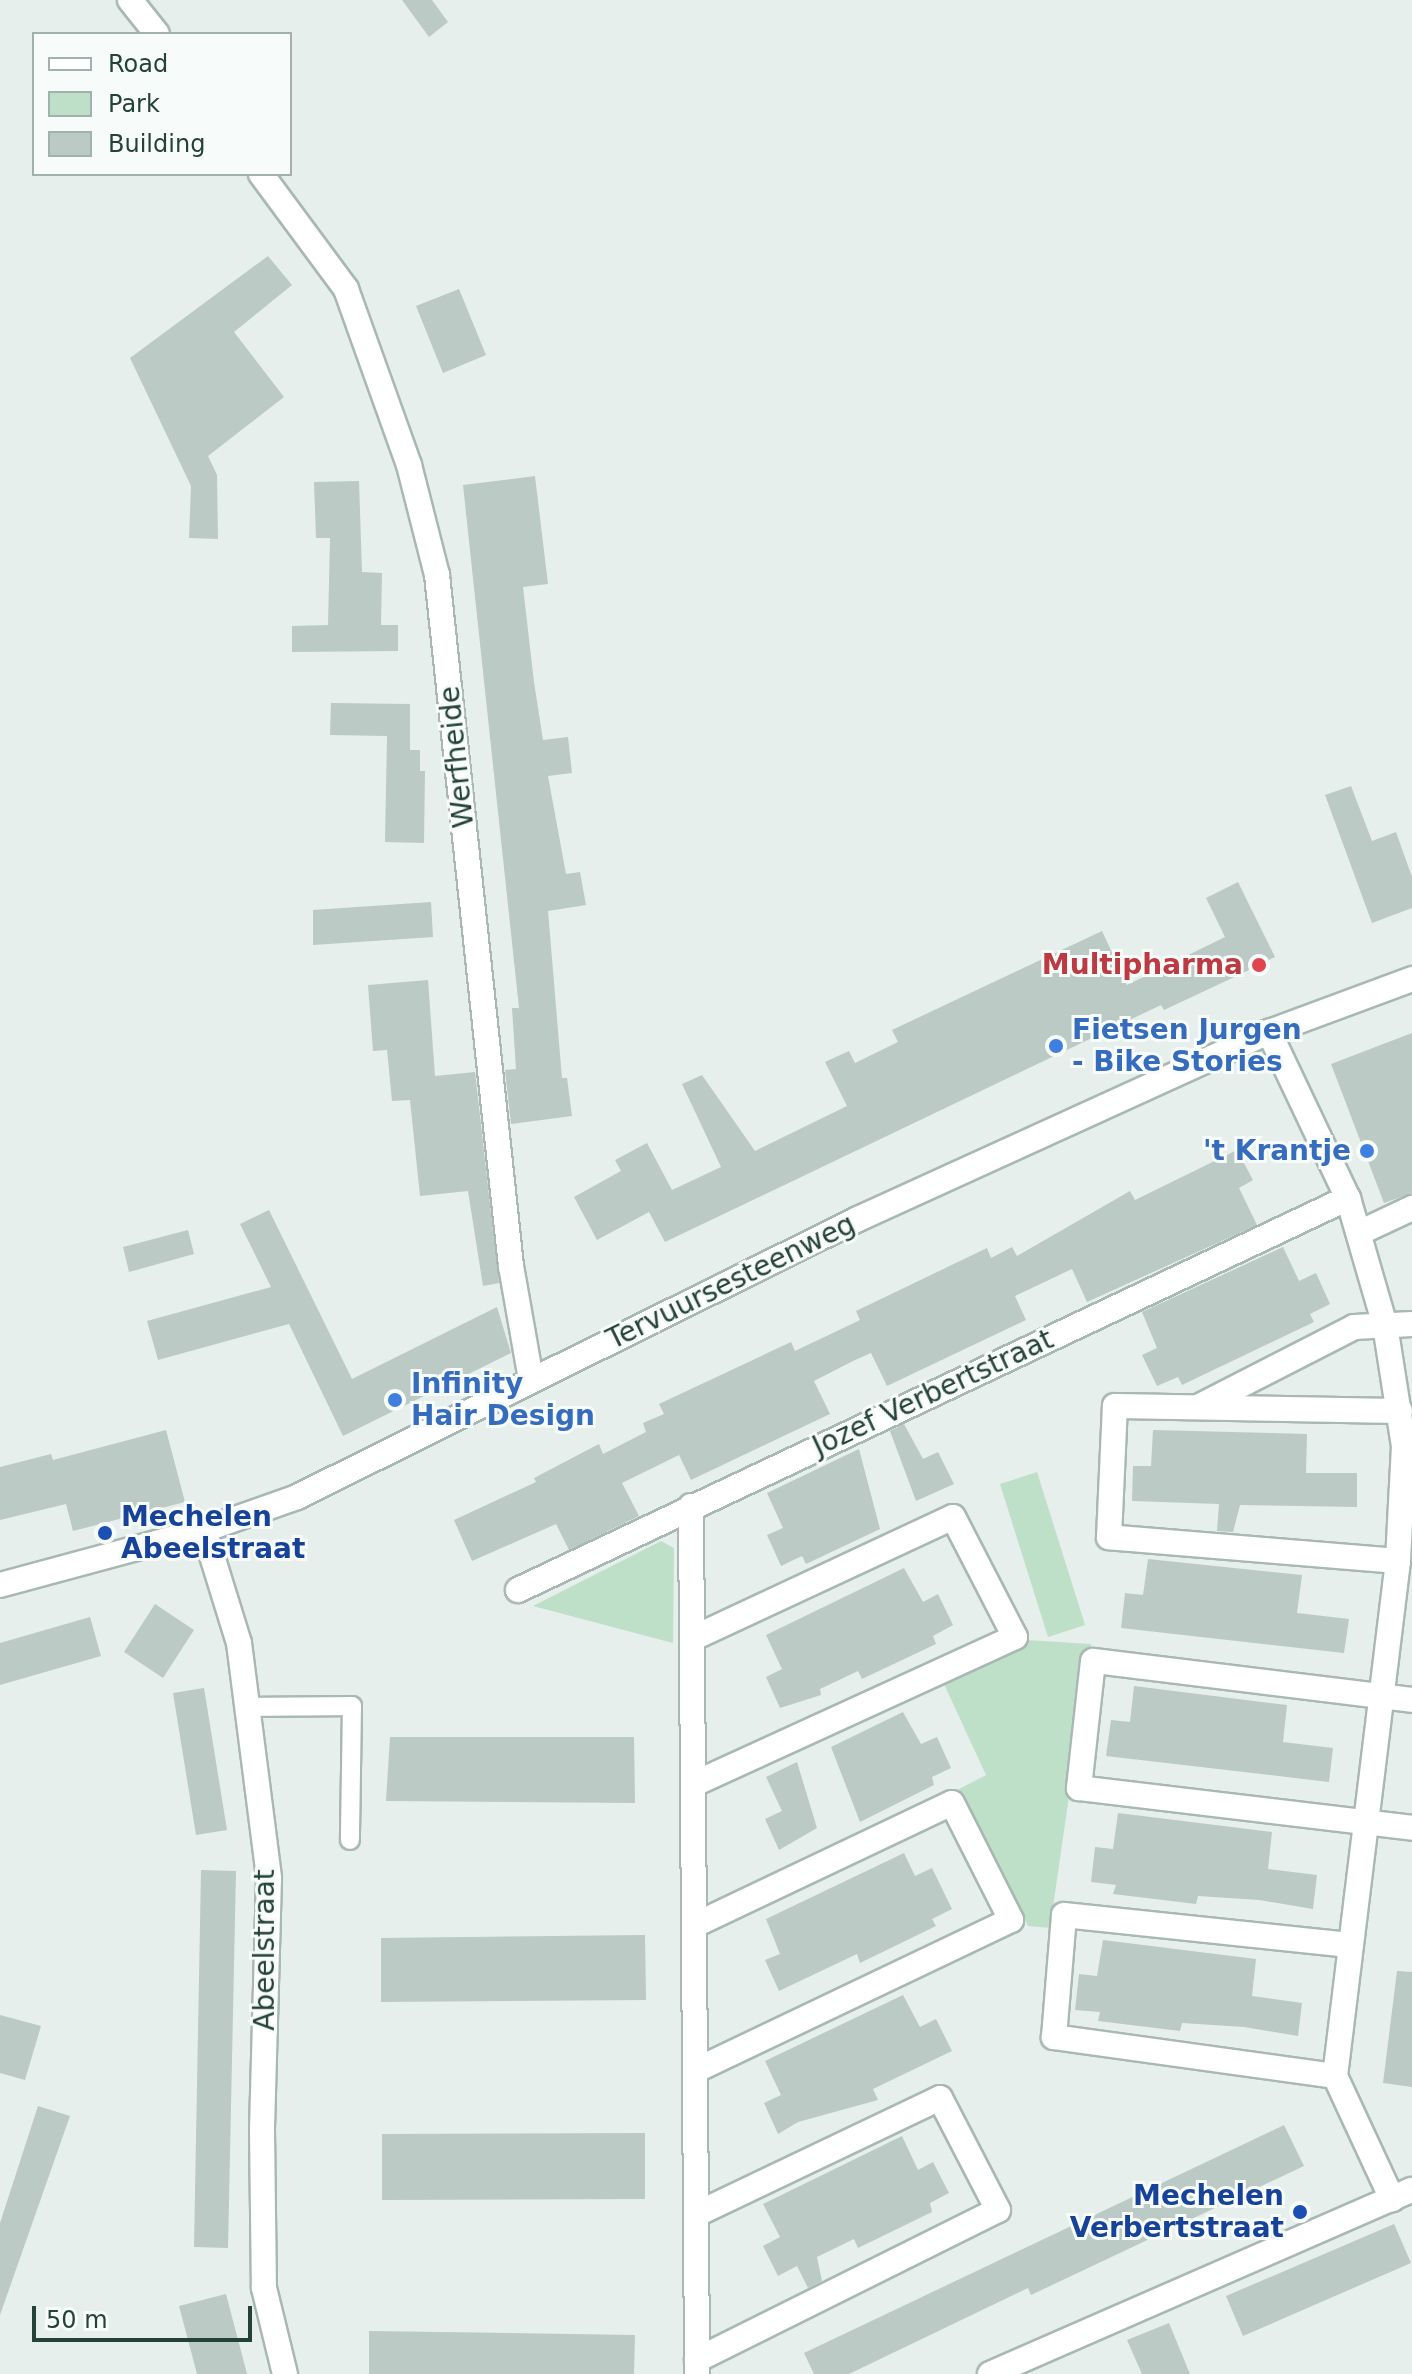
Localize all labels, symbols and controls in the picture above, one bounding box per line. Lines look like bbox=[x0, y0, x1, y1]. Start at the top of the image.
legend bbox=[32, 32, 292, 176]
text: Road bbox=[108, 50, 168, 78]
text: Park bbox=[108, 90, 160, 118]
text: Building bbox=[108, 130, 205, 158]
street label: Werfheide bbox=[433, 684, 481, 830]
place label: Multipharma bbox=[1042, 948, 1243, 982]
marker: Multipharma bbox=[1250, 956, 1268, 974]
place label: Fietsen Jurgen - Bike Stories bbox=[1072, 1013, 1302, 1079]
marker: Fietsen Jurgen - Bike Stories bbox=[1047, 1037, 1065, 1055]
place label: 't Krantje bbox=[1203, 1134, 1351, 1168]
marker: 't Krantje bbox=[1358, 1142, 1376, 1160]
street label: Tervuursesteenweg bbox=[601, 1207, 861, 1357]
street label: Jozef Verbertstraat bbox=[807, 1322, 1059, 1464]
place label: Infinity Hair Design bbox=[411, 1367, 595, 1433]
marker: Infinity Hair Design bbox=[386, 1391, 404, 1409]
place label: Mechelen Abeelstraat bbox=[121, 1500, 305, 1566]
marker: Mechelen Abeelstraat bbox=[96, 1524, 114, 1542]
street label: Abeelstraat bbox=[248, 1869, 282, 2031]
place label: Mechelen Verbertstraat bbox=[1070, 2179, 1284, 2245]
marker: Mechelen Verbertstraat bbox=[1291, 2203, 1309, 2221]
scale bar bbox=[36, 2290, 256, 2340]
text: 50 m bbox=[46, 2306, 108, 2334]

